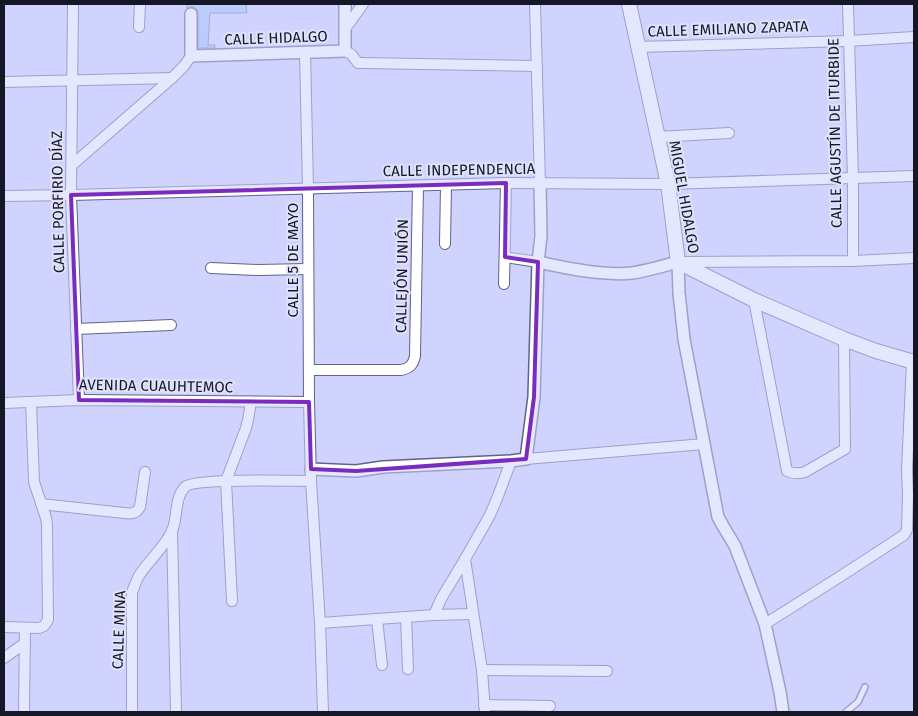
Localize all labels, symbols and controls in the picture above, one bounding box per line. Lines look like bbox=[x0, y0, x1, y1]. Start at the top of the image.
street label: CALLE EMILIANO ZAPATA bbox=[647, 17, 809, 41]
street label: CALLE HIDALGO bbox=[224, 27, 328, 49]
street label: CALLE AGUSTÍN DE ITURBIDE bbox=[824, 38, 846, 228]
street label: CALLE PORFIRIO DÍAZ bbox=[48, 131, 68, 273]
street label: MIGUEL HIDALGO bbox=[665, 139, 703, 255]
street label: CALLE INDEPENDENCIA bbox=[383, 160, 536, 180]
street label: CALLE 5 DE MAYO bbox=[284, 203, 302, 317]
street label: CALLEJÓN UNIÓN bbox=[392, 219, 412, 333]
street label: AVENIDA CUAUHTEMOC bbox=[79, 376, 234, 396]
street label: CALLE MINA bbox=[109, 590, 129, 670]

